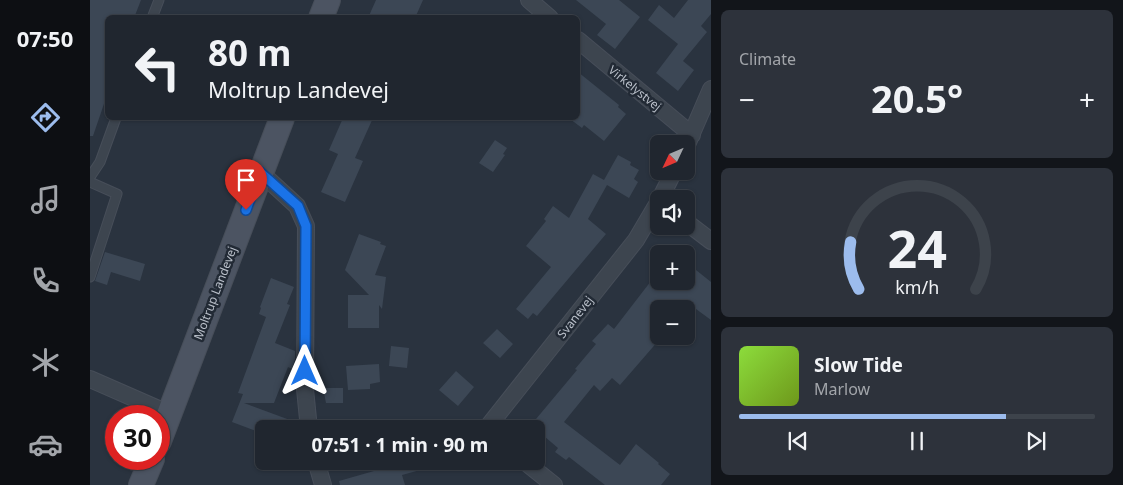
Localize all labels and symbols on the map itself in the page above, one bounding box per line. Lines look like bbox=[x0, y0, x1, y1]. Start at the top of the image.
street label: Virkelystvej bbox=[605, 61, 665, 115]
north arrow bbox=[650, 135, 695, 180]
pin bbox=[225, 159, 267, 210]
street label: Moltrup Landevej bbox=[189, 244, 241, 342]
street label: Svanevej bbox=[553, 292, 597, 342]
position arrow bbox=[278, 344, 330, 396]
speed limit sign: 30 bbox=[105, 405, 170, 470]

